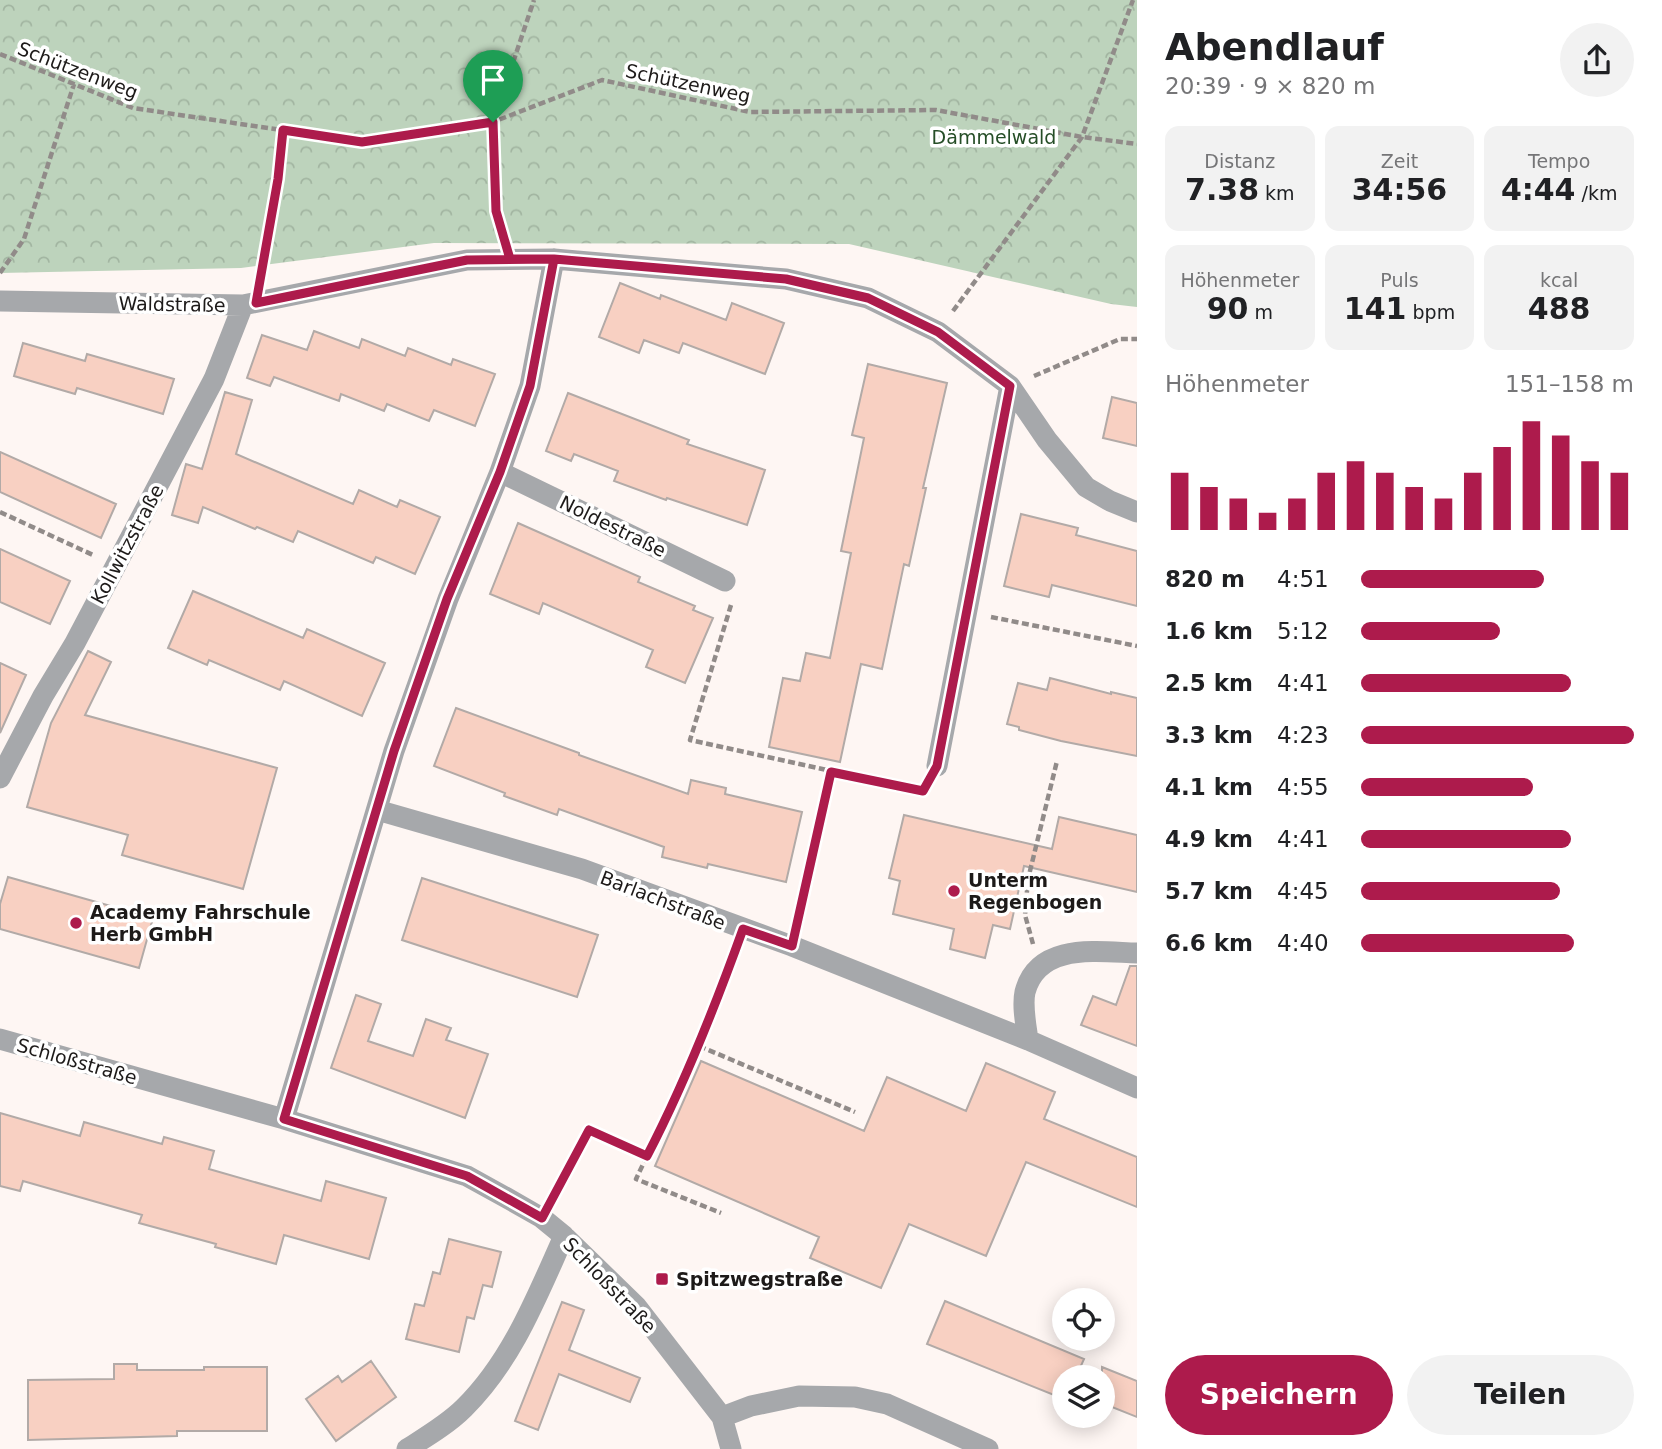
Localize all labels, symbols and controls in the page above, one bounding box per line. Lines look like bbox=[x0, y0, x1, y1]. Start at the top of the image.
button: share bbox=[1560, 23, 1634, 97]
text: Abendlauf bbox=[1165, 25, 1384, 69]
street label: Schützenweg bbox=[15, 37, 141, 103]
pin bbox=[463, 50, 523, 122]
street label: Schützenweg bbox=[624, 59, 752, 107]
icon: arrive bbox=[474, 61, 512, 99]
text: 20:39 · 9 × 820 m bbox=[1165, 73, 1375, 99]
park label: Dämmelwald bbox=[932, 126, 1056, 148]
text: Distanz bbox=[1204, 150, 1275, 172]
text: Zeit bbox=[1381, 150, 1418, 172]
text: Tempo bbox=[1528, 150, 1590, 172]
text: 7.38 bbox=[1185, 172, 1259, 207]
text: 34:56 bbox=[1352, 172, 1447, 207]
text: 4:44 bbox=[1501, 172, 1576, 207]
text: km bbox=[1259, 182, 1295, 204]
text: /km bbox=[1576, 182, 1617, 204]
text: Höhenmeter bbox=[1180, 269, 1299, 291]
text: Puls bbox=[1380, 269, 1419, 291]
text: kcal bbox=[1540, 269, 1578, 291]
text: 90 bbox=[1207, 291, 1248, 326]
text: 141 bbox=[1344, 291, 1406, 326]
text: 488 bbox=[1528, 291, 1590, 326]
street label: Waldstraße bbox=[118, 292, 226, 316]
text: m bbox=[1248, 301, 1273, 323]
text: bpm bbox=[1406, 301, 1455, 323]
text: Höhenmeter bbox=[1165, 371, 1309, 397]
text: 151–158 m bbox=[1505, 371, 1634, 397]
street label: Kollwitzstraße bbox=[86, 480, 168, 608]
street label: Noldestraße bbox=[556, 491, 670, 561]
text: 820 m bbox=[1165, 566, 1245, 592]
text: 4:51 bbox=[1277, 566, 1329, 592]
text: 1.6 km bbox=[1165, 618, 1253, 644]
text: 5:12 bbox=[1277, 618, 1329, 644]
text: 2.5 km bbox=[1165, 670, 1253, 696]
text: 4:41 bbox=[1277, 670, 1329, 696]
text: 3.3 km bbox=[1165, 722, 1253, 748]
text: 4:23 bbox=[1277, 722, 1329, 748]
text: 4.1 km bbox=[1165, 774, 1253, 800]
text: 4:55 bbox=[1277, 774, 1329, 800]
text: 4.9 km bbox=[1165, 826, 1253, 852]
text: 4:41 bbox=[1277, 826, 1329, 852]
street label: Barlachstraße bbox=[597, 866, 729, 934]
place label: Unterm Regenbogen bbox=[968, 869, 1102, 913]
text: 5.7 km bbox=[1165, 878, 1253, 904]
text: 4:45 bbox=[1277, 878, 1329, 904]
marker: Unterm Regenbogen bbox=[946, 883, 962, 899]
place label: Academy Fahrschule Herb GmbH bbox=[90, 901, 311, 945]
marker: Academy Fahrschule Herb GmbH bbox=[68, 915, 84, 931]
text: 6.6 km bbox=[1165, 930, 1253, 956]
text: 4:40 bbox=[1277, 930, 1329, 956]
street label: Schloßstraße bbox=[14, 1033, 140, 1089]
street label: Schloßstraße bbox=[559, 1233, 661, 1337]
place label: Spitzwegstraße bbox=[676, 1268, 843, 1290]
marker: Spitzwegstraße bbox=[654, 1271, 670, 1287]
map controls bbox=[1052, 1288, 1115, 1428]
button: locate bbox=[1052, 1288, 1115, 1351]
button: Speichern bbox=[1165, 1355, 1393, 1435]
button: Teilen bbox=[1407, 1355, 1634, 1435]
button: layers bbox=[1052, 1365, 1115, 1428]

